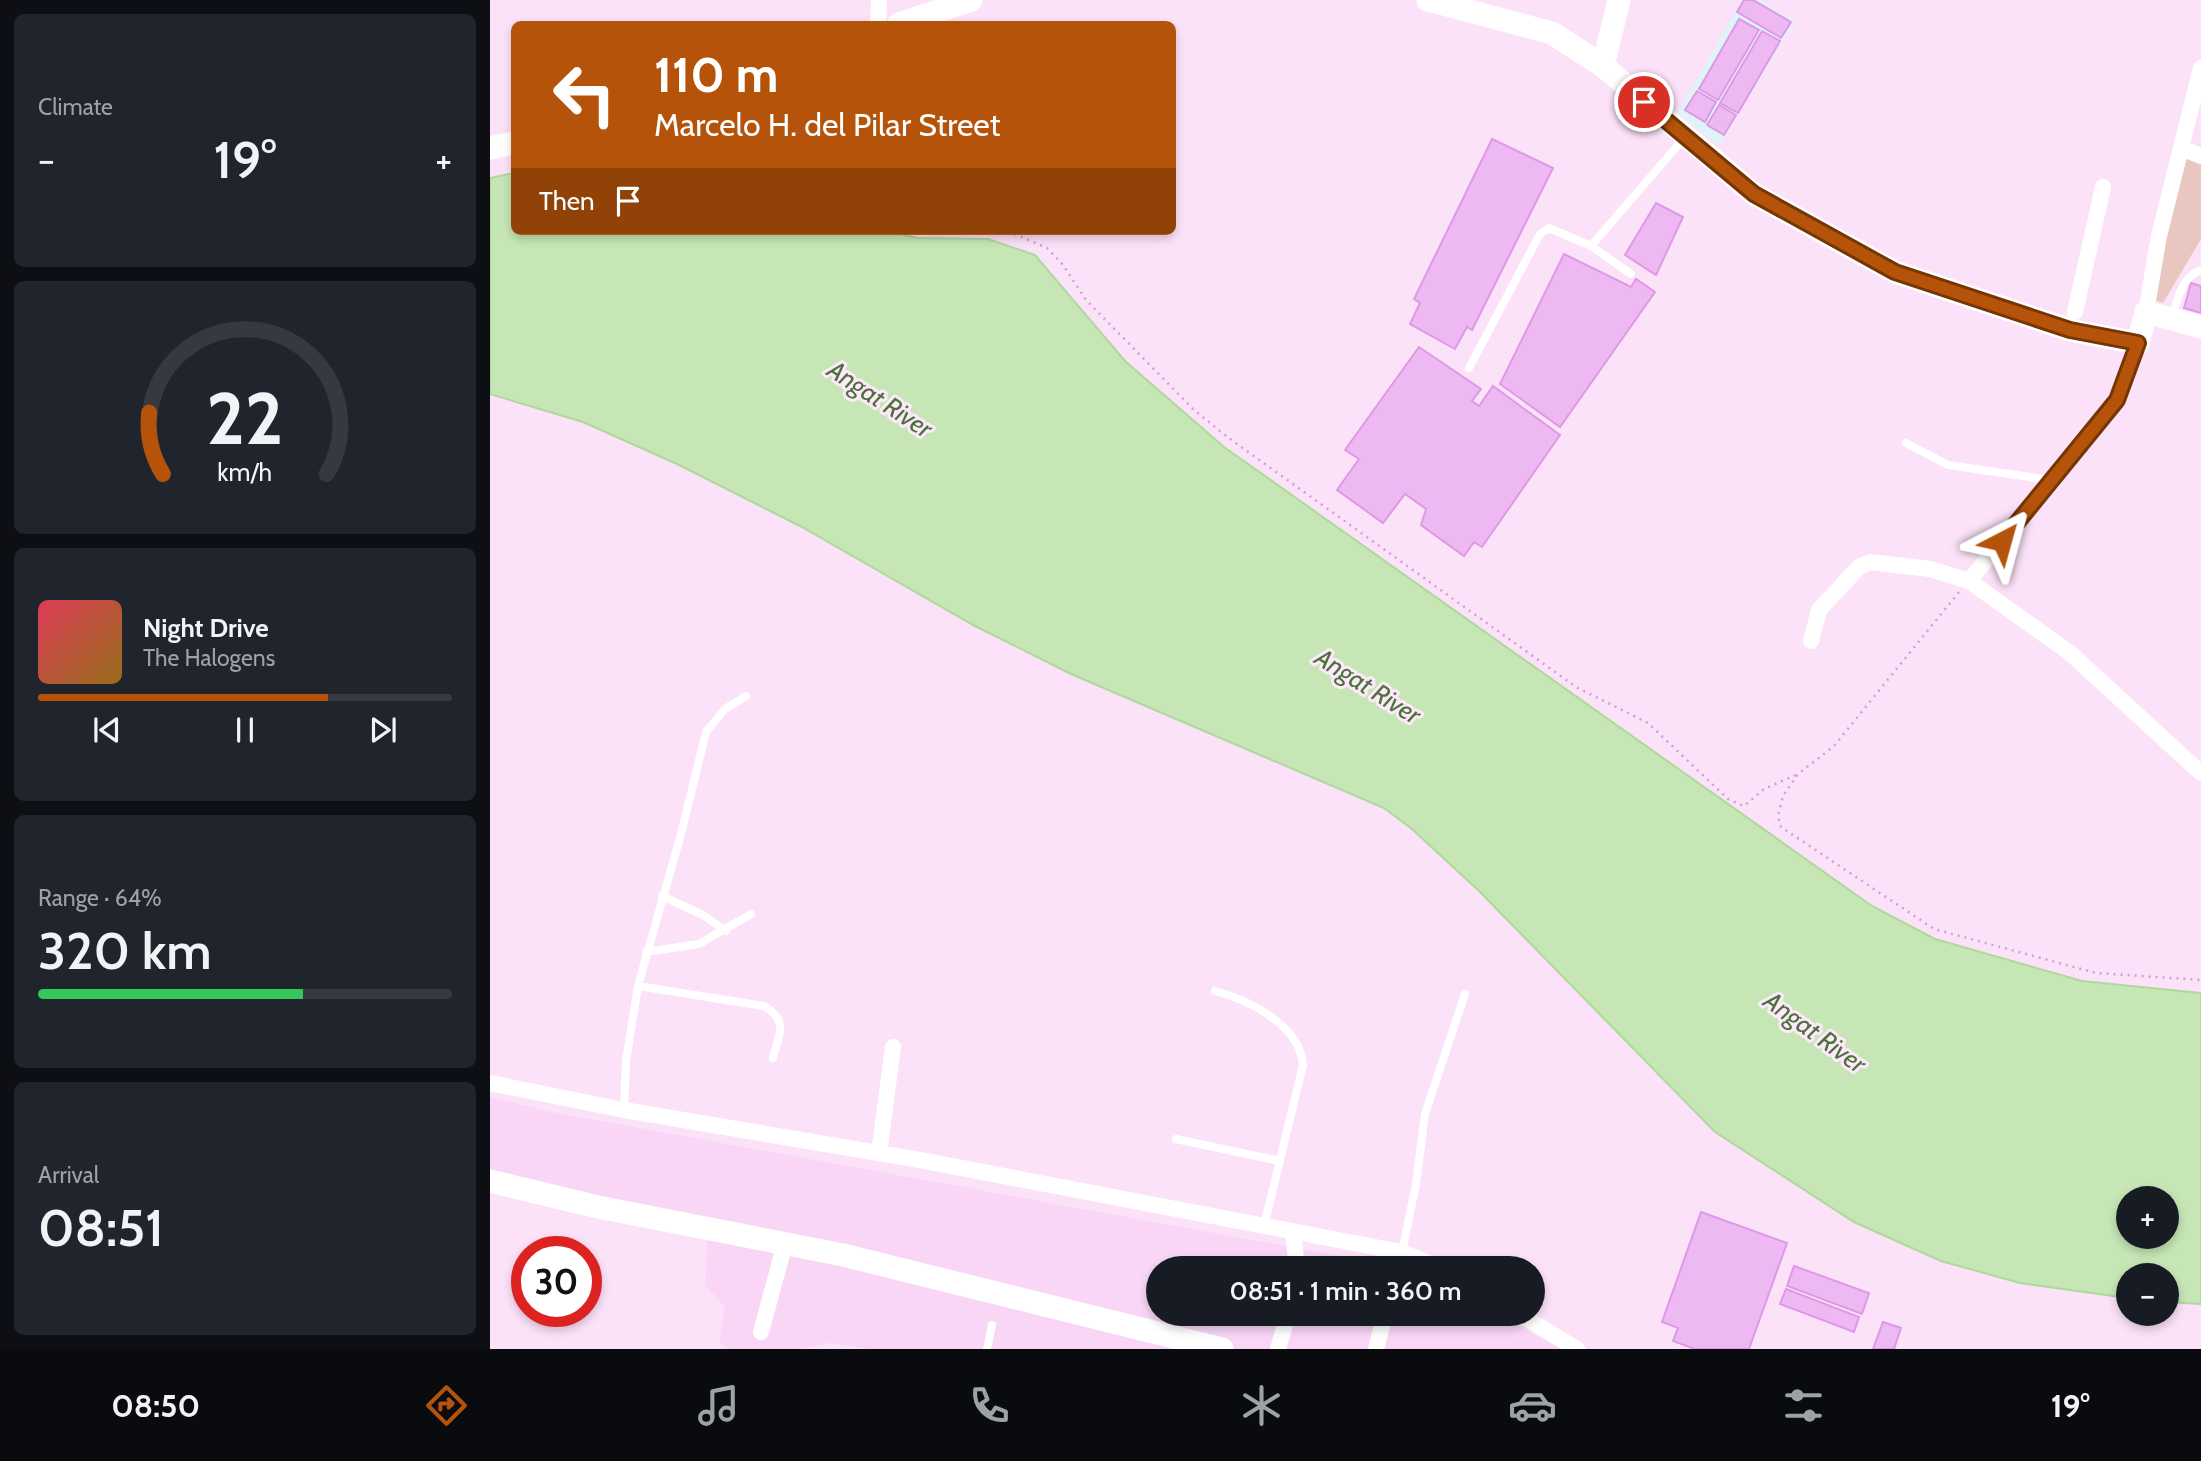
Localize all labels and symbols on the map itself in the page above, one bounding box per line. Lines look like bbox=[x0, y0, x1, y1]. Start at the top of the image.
pin bbox=[1614, 72, 1674, 132]
water label: Angat River bbox=[821, 353, 939, 445]
position arrow bbox=[1965, 504, 2039, 578]
water label: Angat River bbox=[1308, 641, 1428, 731]
water label: Angat River bbox=[1757, 984, 1873, 1080]
speed limit sign: 30 bbox=[511, 1236, 602, 1327]

